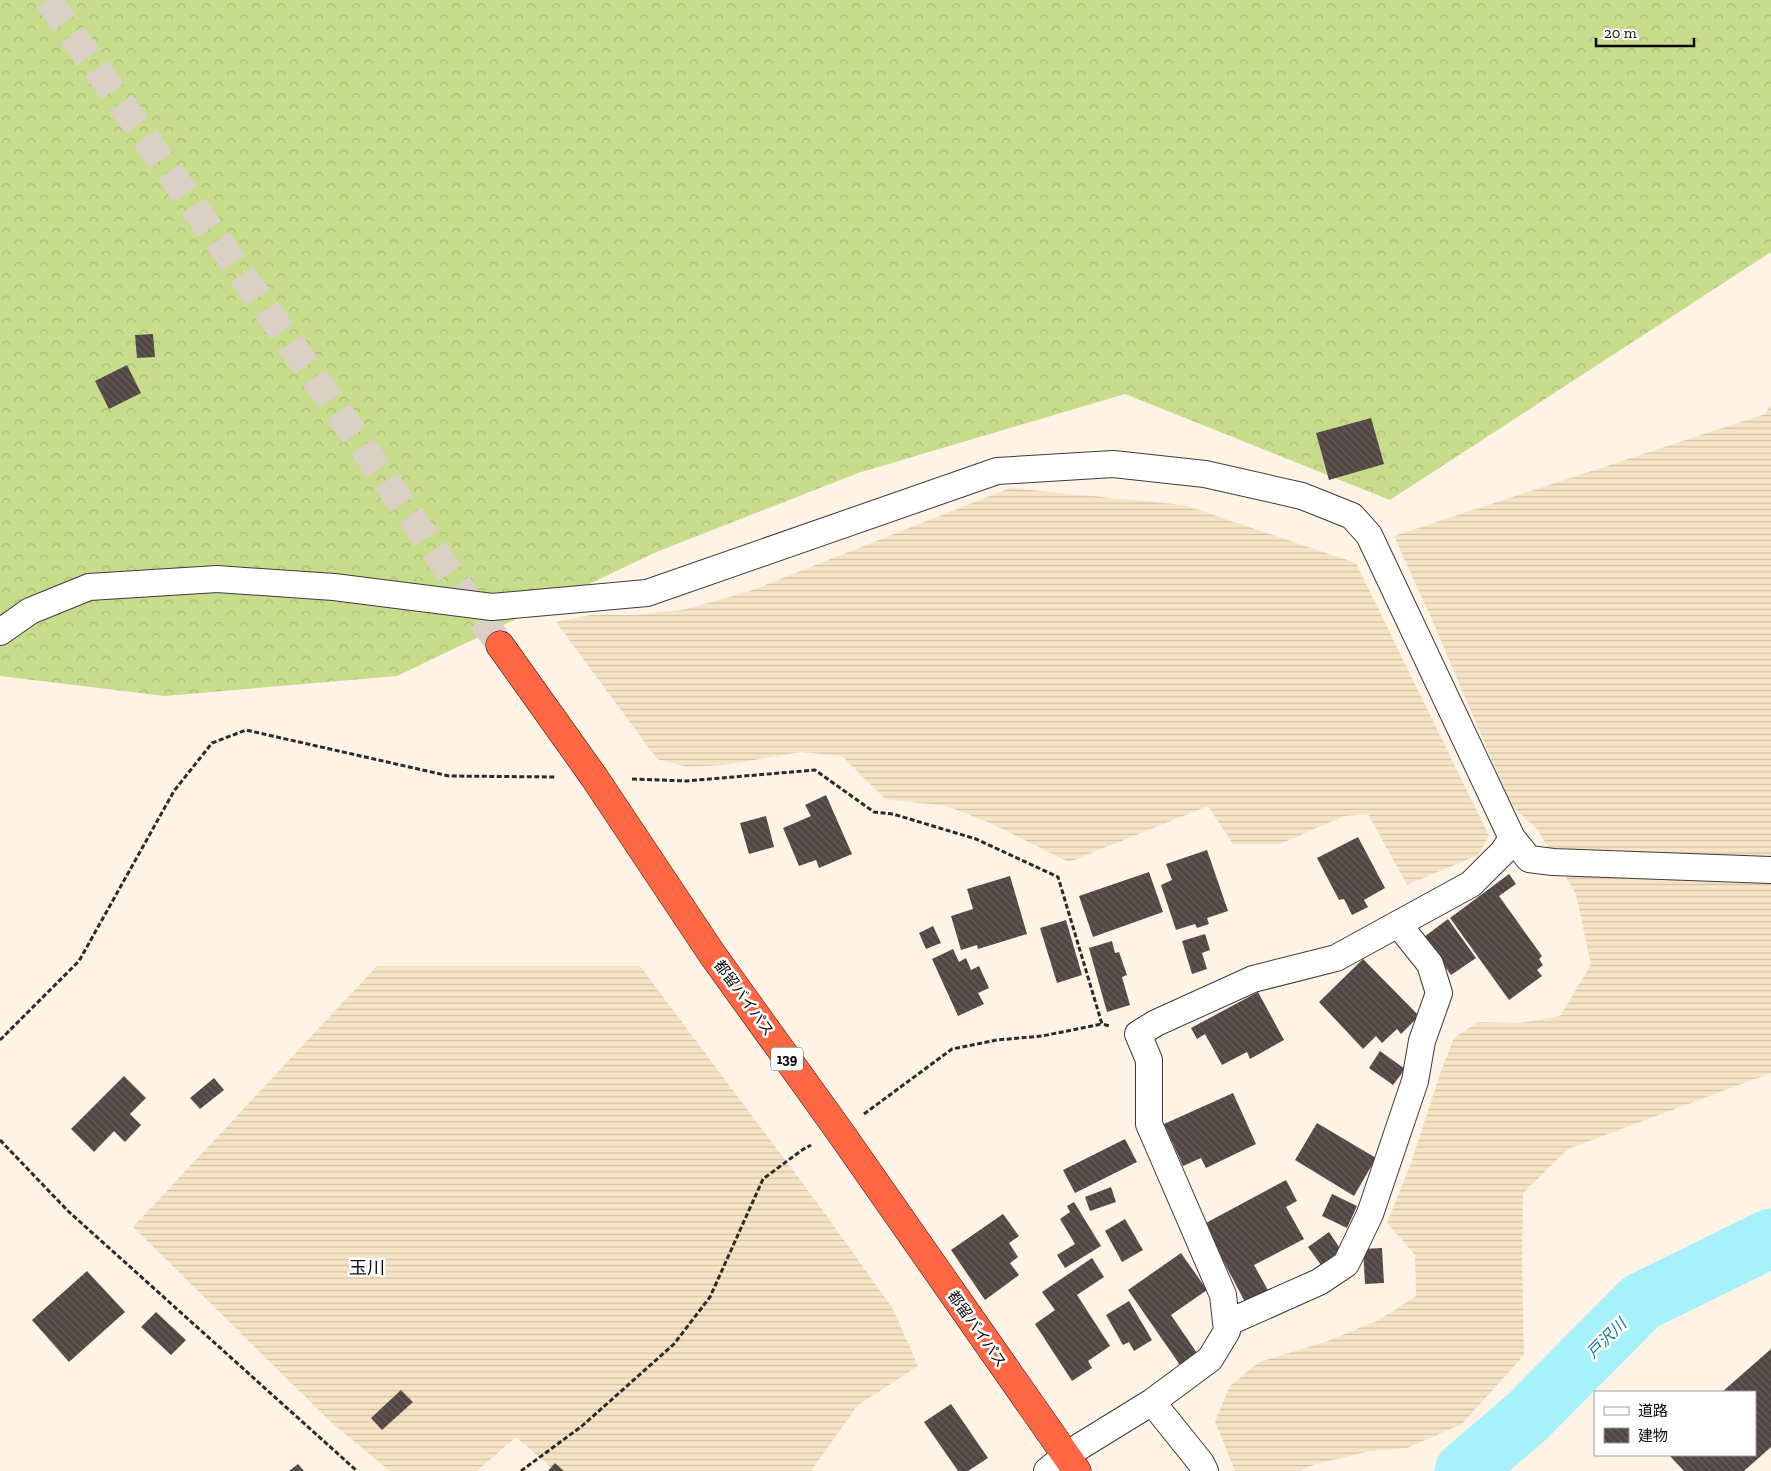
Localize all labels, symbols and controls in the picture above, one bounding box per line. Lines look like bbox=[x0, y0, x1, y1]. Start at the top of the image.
scale bar bbox=[1596, 15, 1694, 47]
text: 20 m bbox=[1604, 24, 1637, 42]
street label: 都留バイパス bbox=[710, 956, 778, 1040]
road number: 139 bbox=[771, 1048, 803, 1070]
district label: 玉川 bbox=[349, 1257, 385, 1279]
street label: 都留バイパス bbox=[944, 1287, 1010, 1371]
water label: 戸沢川 bbox=[1583, 1313, 1631, 1362]
legend bbox=[1594, 1391, 1756, 1456]
text: 道路 bbox=[1638, 1402, 1668, 1420]
text: 建物 bbox=[1638, 1427, 1668, 1445]

